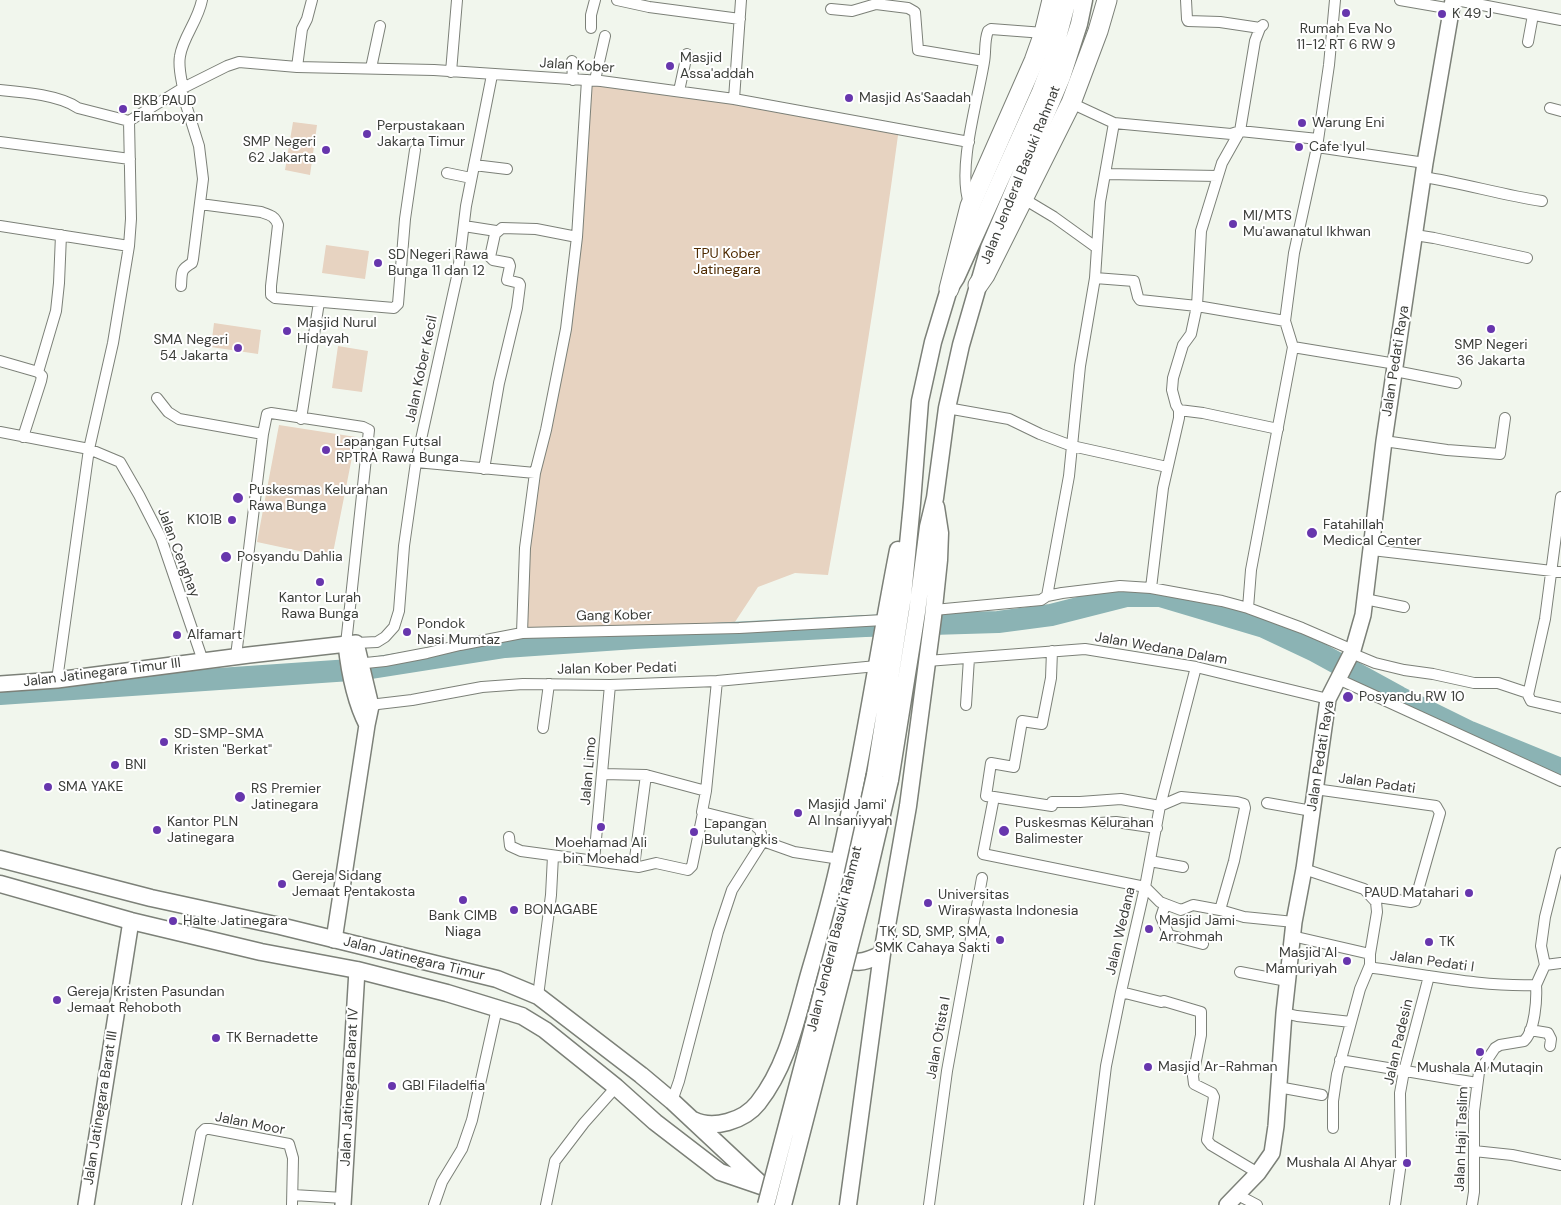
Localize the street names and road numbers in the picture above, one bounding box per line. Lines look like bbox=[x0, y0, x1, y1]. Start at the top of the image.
street label: Jalan Kober bbox=[539, 55, 615, 77]
street label: Jalan Jenderal Basuki Rahmat bbox=[977, 83, 1065, 267]
street label: Jalan Pedati Raya bbox=[1379, 304, 1413, 418]
street label: Jalan Kober Kecil bbox=[402, 314, 442, 424]
street label: Jalan Cenghay bbox=[153, 506, 203, 600]
street label: Gang Kober bbox=[576, 607, 652, 625]
street label: Jalan Wedana Dalam bbox=[1093, 629, 1229, 669]
street label: Jalan Jatinegara Timur III bbox=[22, 655, 182, 691]
street label: Jalan Kober Pedati bbox=[557, 660, 677, 678]
street label: Jalan Pedati Raya bbox=[1304, 699, 1338, 813]
street label: Jalan Limo bbox=[578, 736, 600, 806]
street label: Jalan Padati bbox=[1337, 770, 1417, 798]
street label: Jalan Jenderal Basuki Rahmat bbox=[804, 844, 866, 1034]
street label: Jalan Wedana bbox=[1103, 885, 1139, 977]
street label: Jalan Jatinegara Timur bbox=[342, 933, 486, 985]
street label: Jalan Pedati I bbox=[1389, 948, 1475, 976]
street label: Jalan Otista I bbox=[923, 995, 955, 1081]
street label: Jalan Padesin bbox=[1381, 997, 1417, 1087]
street label: Jalan Jatinegara Barat IV bbox=[337, 1007, 363, 1167]
street label: Jalan Jatinegara Barat III bbox=[81, 1030, 121, 1186]
street label: Jalan Haji Taslim bbox=[1452, 1086, 1472, 1192]
street label: Jalan Moor bbox=[214, 1109, 286, 1139]

